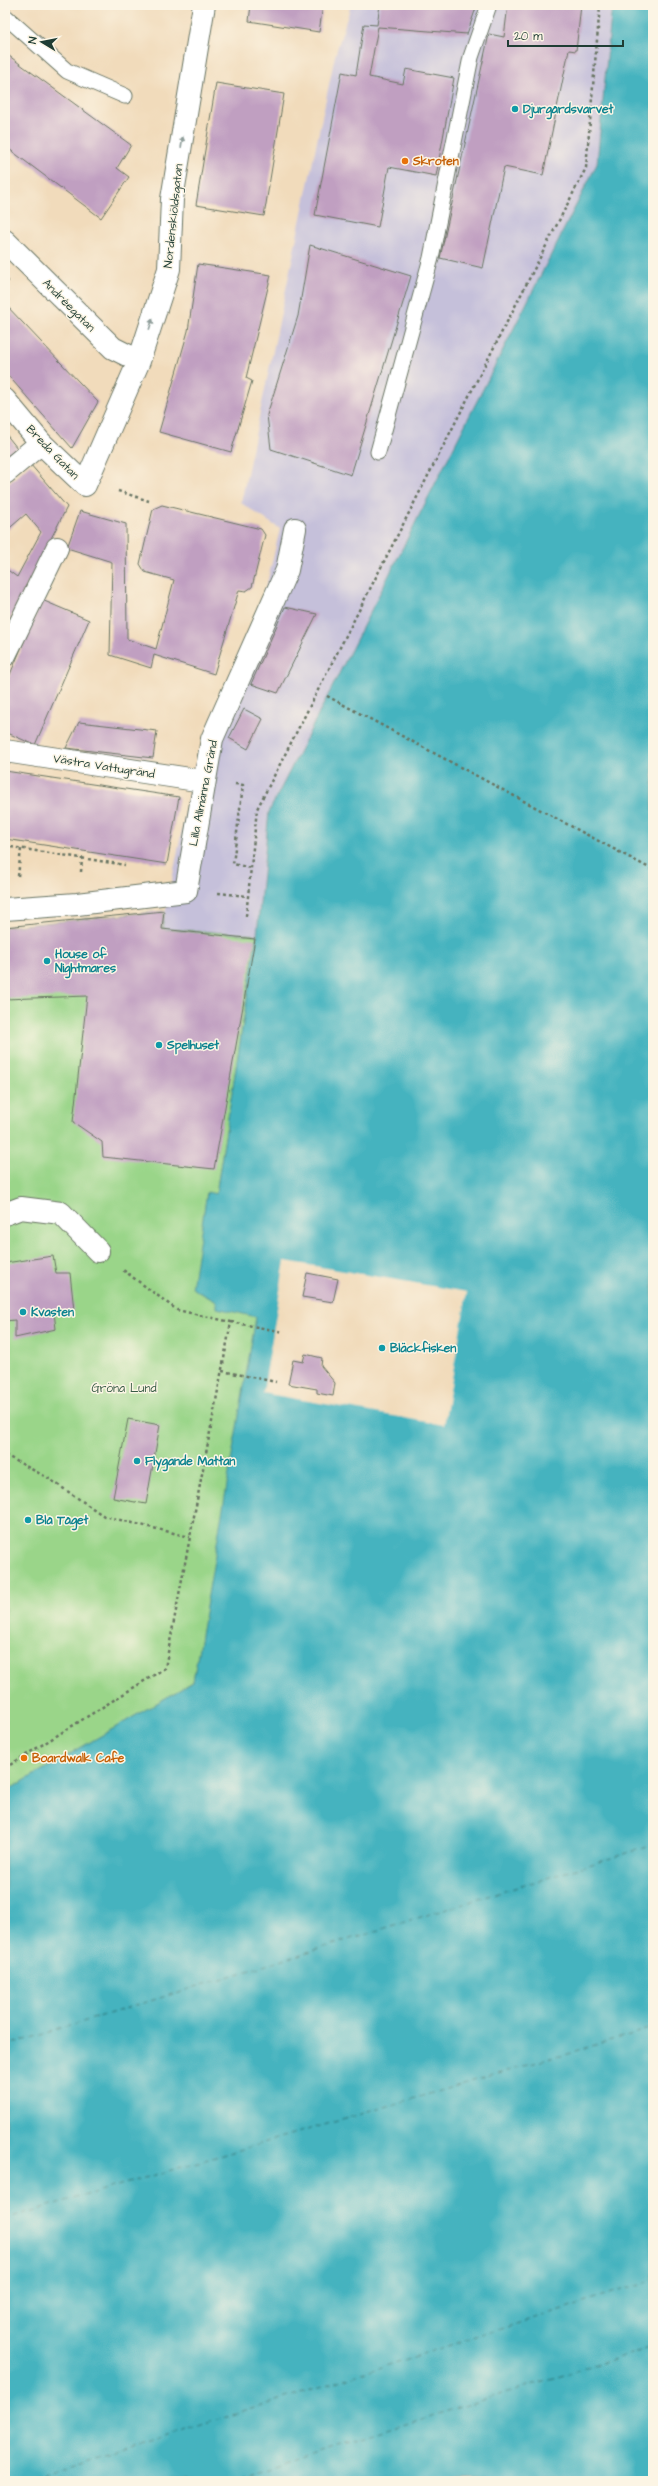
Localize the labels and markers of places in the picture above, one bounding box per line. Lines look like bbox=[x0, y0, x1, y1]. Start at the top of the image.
place label: Djurgårdsvarvet bbox=[523, 101, 613, 120]
marker: Djurgårdsvarvet bbox=[510, 104, 520, 114]
place label: Skroten bbox=[412, 153, 459, 170]
marker: Skroten bbox=[400, 156, 410, 166]
place label: House of Nightmares bbox=[55, 946, 116, 979]
marker: House of Nightmares bbox=[42, 956, 52, 966]
place label: Spelhuset bbox=[166, 1037, 219, 1055]
marker: Spelhuset bbox=[154, 1040, 164, 1050]
place label: Kvasten bbox=[31, 1304, 74, 1321]
marker: Kvasten bbox=[18, 1307, 28, 1317]
place label: Bläckfisken bbox=[390, 1340, 456, 1357]
marker: Bläckfisken bbox=[377, 1343, 387, 1353]
place label: Flygande Mattan bbox=[145, 1453, 235, 1472]
marker: Flygande Mattan bbox=[132, 1456, 142, 1466]
place label: Blå Tåget bbox=[36, 1512, 89, 1531]
marker: Blå Tåget bbox=[23, 1515, 33, 1525]
place label: Boardwalk Cafe bbox=[32, 1750, 125, 1767]
marker: Boardwalk Cafe bbox=[19, 1753, 29, 1763]

